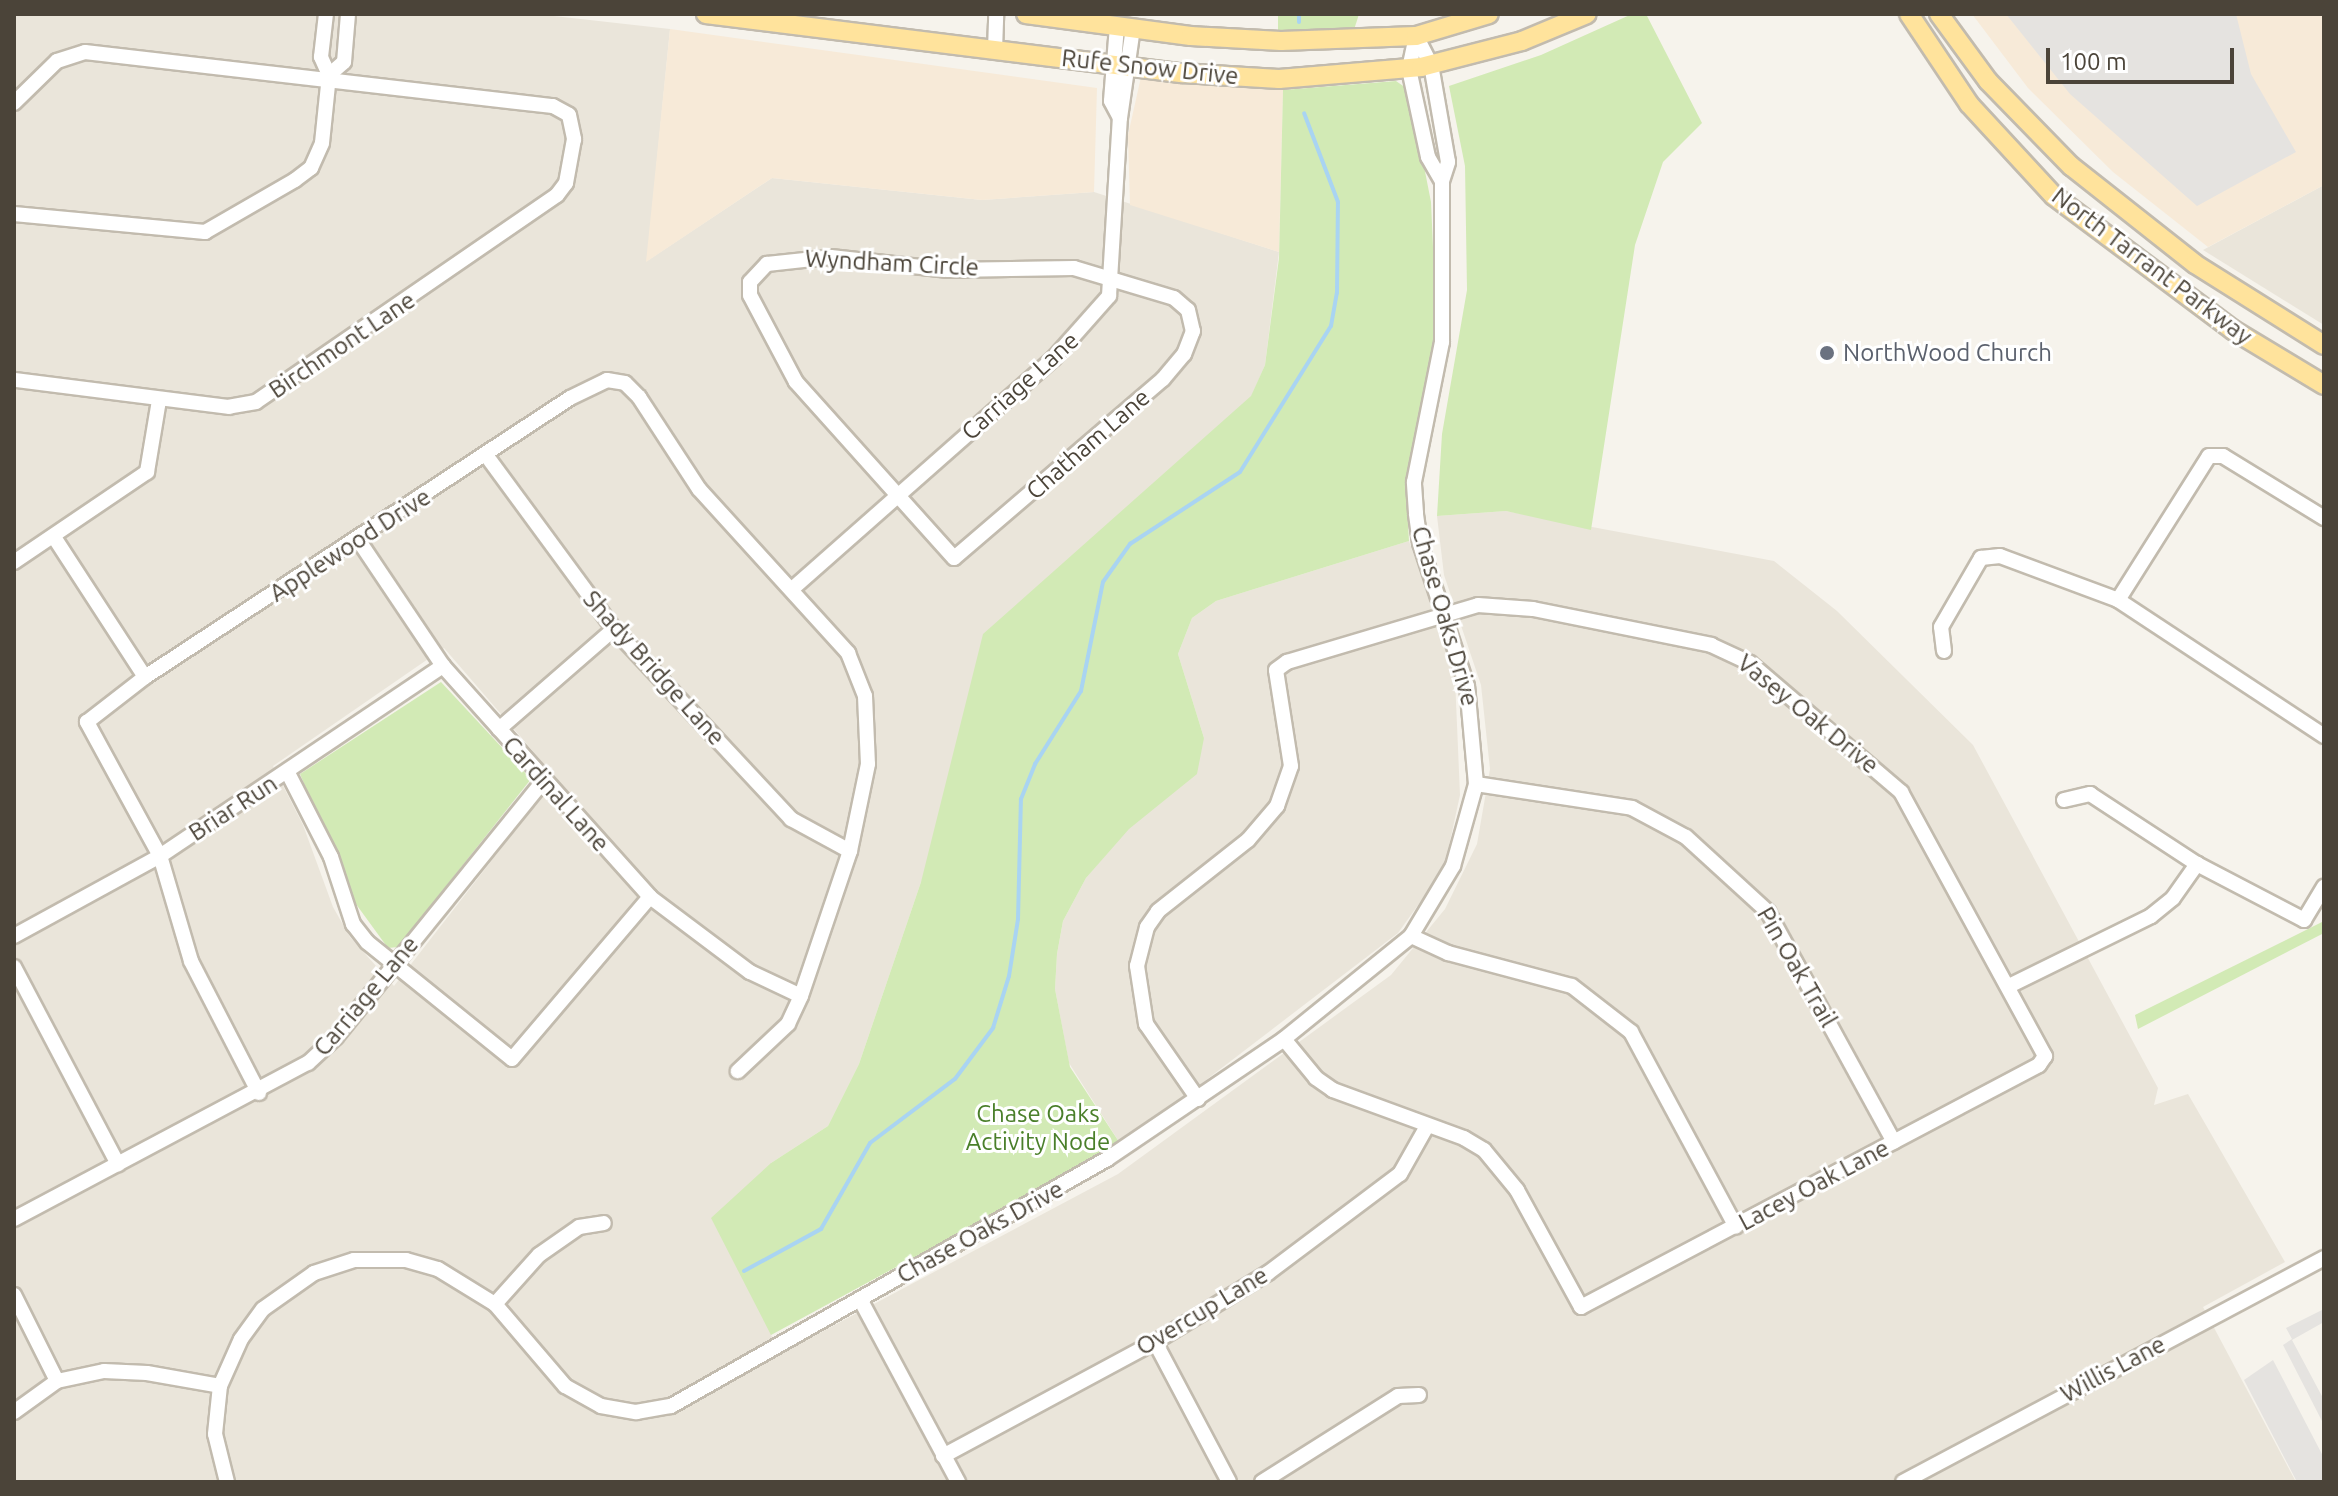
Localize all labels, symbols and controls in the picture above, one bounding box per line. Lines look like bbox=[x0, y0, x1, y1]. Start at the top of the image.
scale bar bbox=[2050, 32, 2238, 82]
street label: Rufe Snow Drive bbox=[1060, 43, 1240, 91]
text: 100 m bbox=[2060, 48, 2127, 75]
street label: North Tarrant Parkway bbox=[2046, 181, 2258, 351]
street label: Wyndham Circle bbox=[804, 244, 980, 282]
street label: Birchmont Lane bbox=[264, 286, 420, 404]
street label: Carriage Lane bbox=[956, 326, 1084, 446]
place label: NorthWood Church bbox=[1843, 339, 2052, 367]
marker: NorthWood Church bbox=[1818, 344, 1836, 362]
street label: Chatham Lane bbox=[1020, 383, 1156, 505]
street label: Applewood Drive bbox=[264, 482, 436, 608]
street label: Chase Oaks Drive bbox=[1406, 523, 1484, 709]
street label: Shady Bridge Lane bbox=[577, 585, 731, 751]
street label: Vasey Oak Drive bbox=[1732, 648, 1884, 780]
street label: Cardinal Lane bbox=[497, 730, 615, 858]
street label: Briar Run bbox=[183, 769, 283, 847]
street label: Pin Oak Trail bbox=[1751, 902, 1843, 1032]
street label: Carriage Lane bbox=[308, 930, 424, 1062]
park label: Chase Oaks Activity Node bbox=[966, 1100, 1110, 1156]
street label: Lacey Oak Lane bbox=[1734, 1133, 1894, 1237]
street label: Chase Oaks Drive bbox=[892, 1174, 1068, 1290]
street label: Overcup Lane bbox=[1131, 1260, 1273, 1362]
street label: Willis Lane bbox=[2056, 1329, 2170, 1409]

